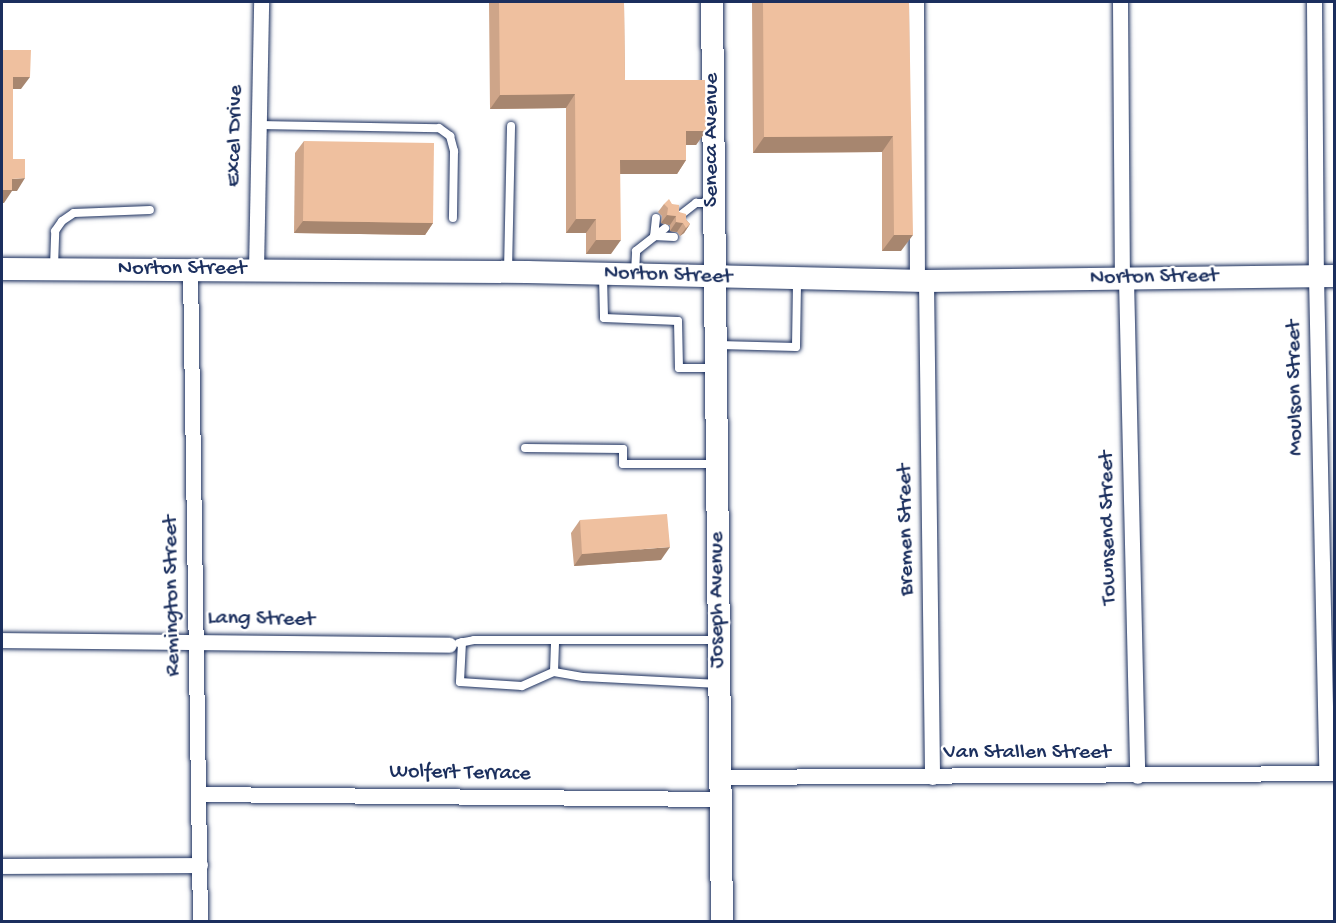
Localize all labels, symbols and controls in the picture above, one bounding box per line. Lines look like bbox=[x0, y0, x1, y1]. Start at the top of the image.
street label: Seneca Avenue bbox=[700, 73, 726, 207]
street label: Excel Drive bbox=[222, 85, 250, 187]
street label: Norton Street bbox=[118, 257, 246, 283]
street label: Norton Street bbox=[603, 261, 733, 291]
street label: Norton Street bbox=[1090, 264, 1218, 292]
street label: Moulson Street bbox=[1282, 320, 1310, 456]
street label: Townsend Street bbox=[1094, 451, 1124, 605]
street label: Bremen Street bbox=[893, 464, 921, 596]
street label: Remington Street bbox=[158, 515, 188, 677]
street label: Joseph Avenue bbox=[705, 532, 731, 668]
street label: Lang Street bbox=[207, 606, 315, 634]
street label: Van Stallen Street bbox=[944, 741, 1110, 767]
street label: Wolfert Terrace bbox=[389, 760, 531, 788]

